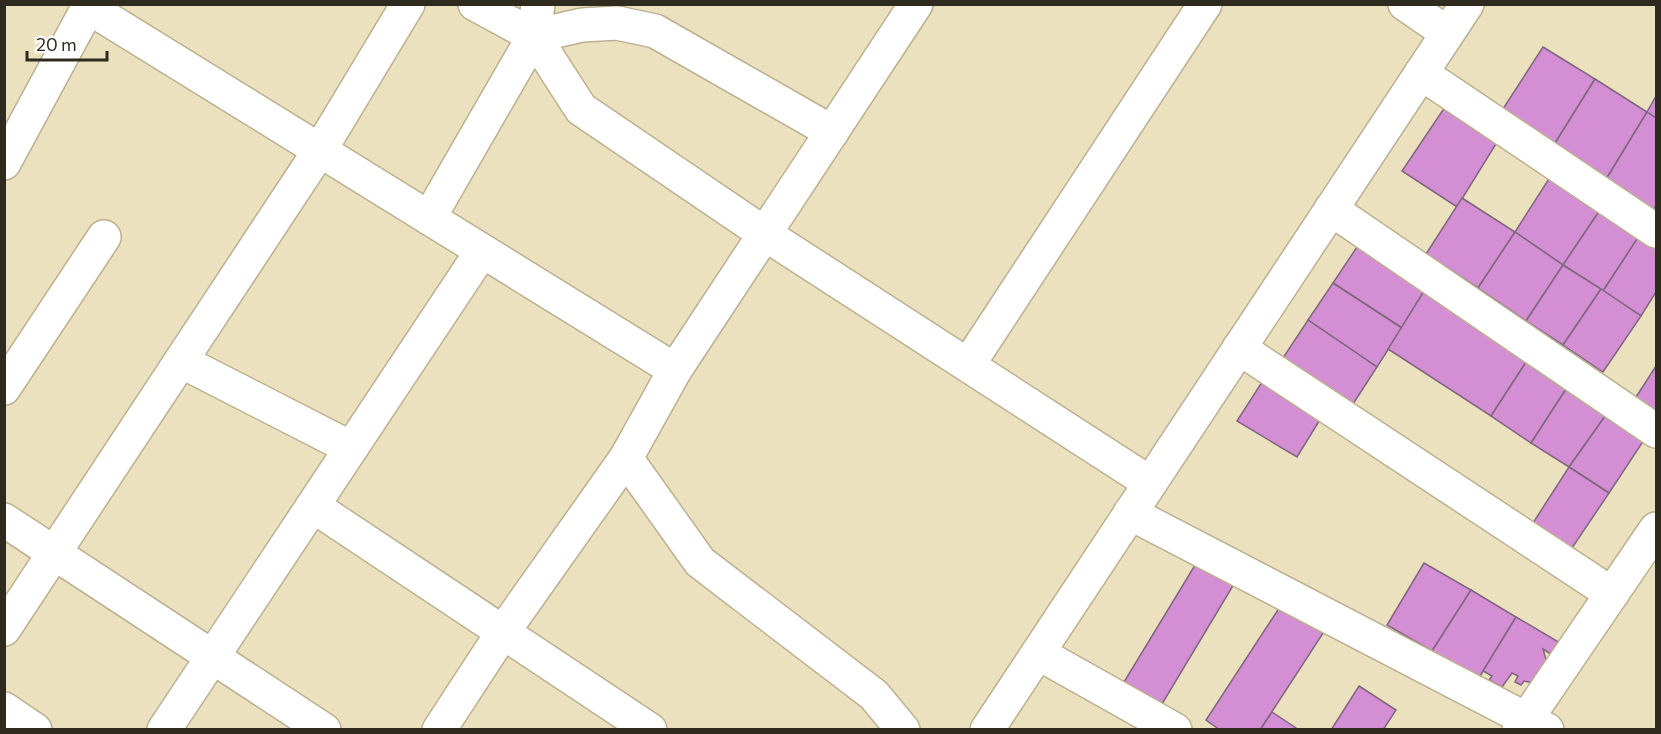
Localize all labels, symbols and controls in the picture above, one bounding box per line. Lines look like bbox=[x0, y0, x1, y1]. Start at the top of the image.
scale bar bbox=[27, 24, 106, 62]
text: 20 m bbox=[36, 33, 77, 55]

